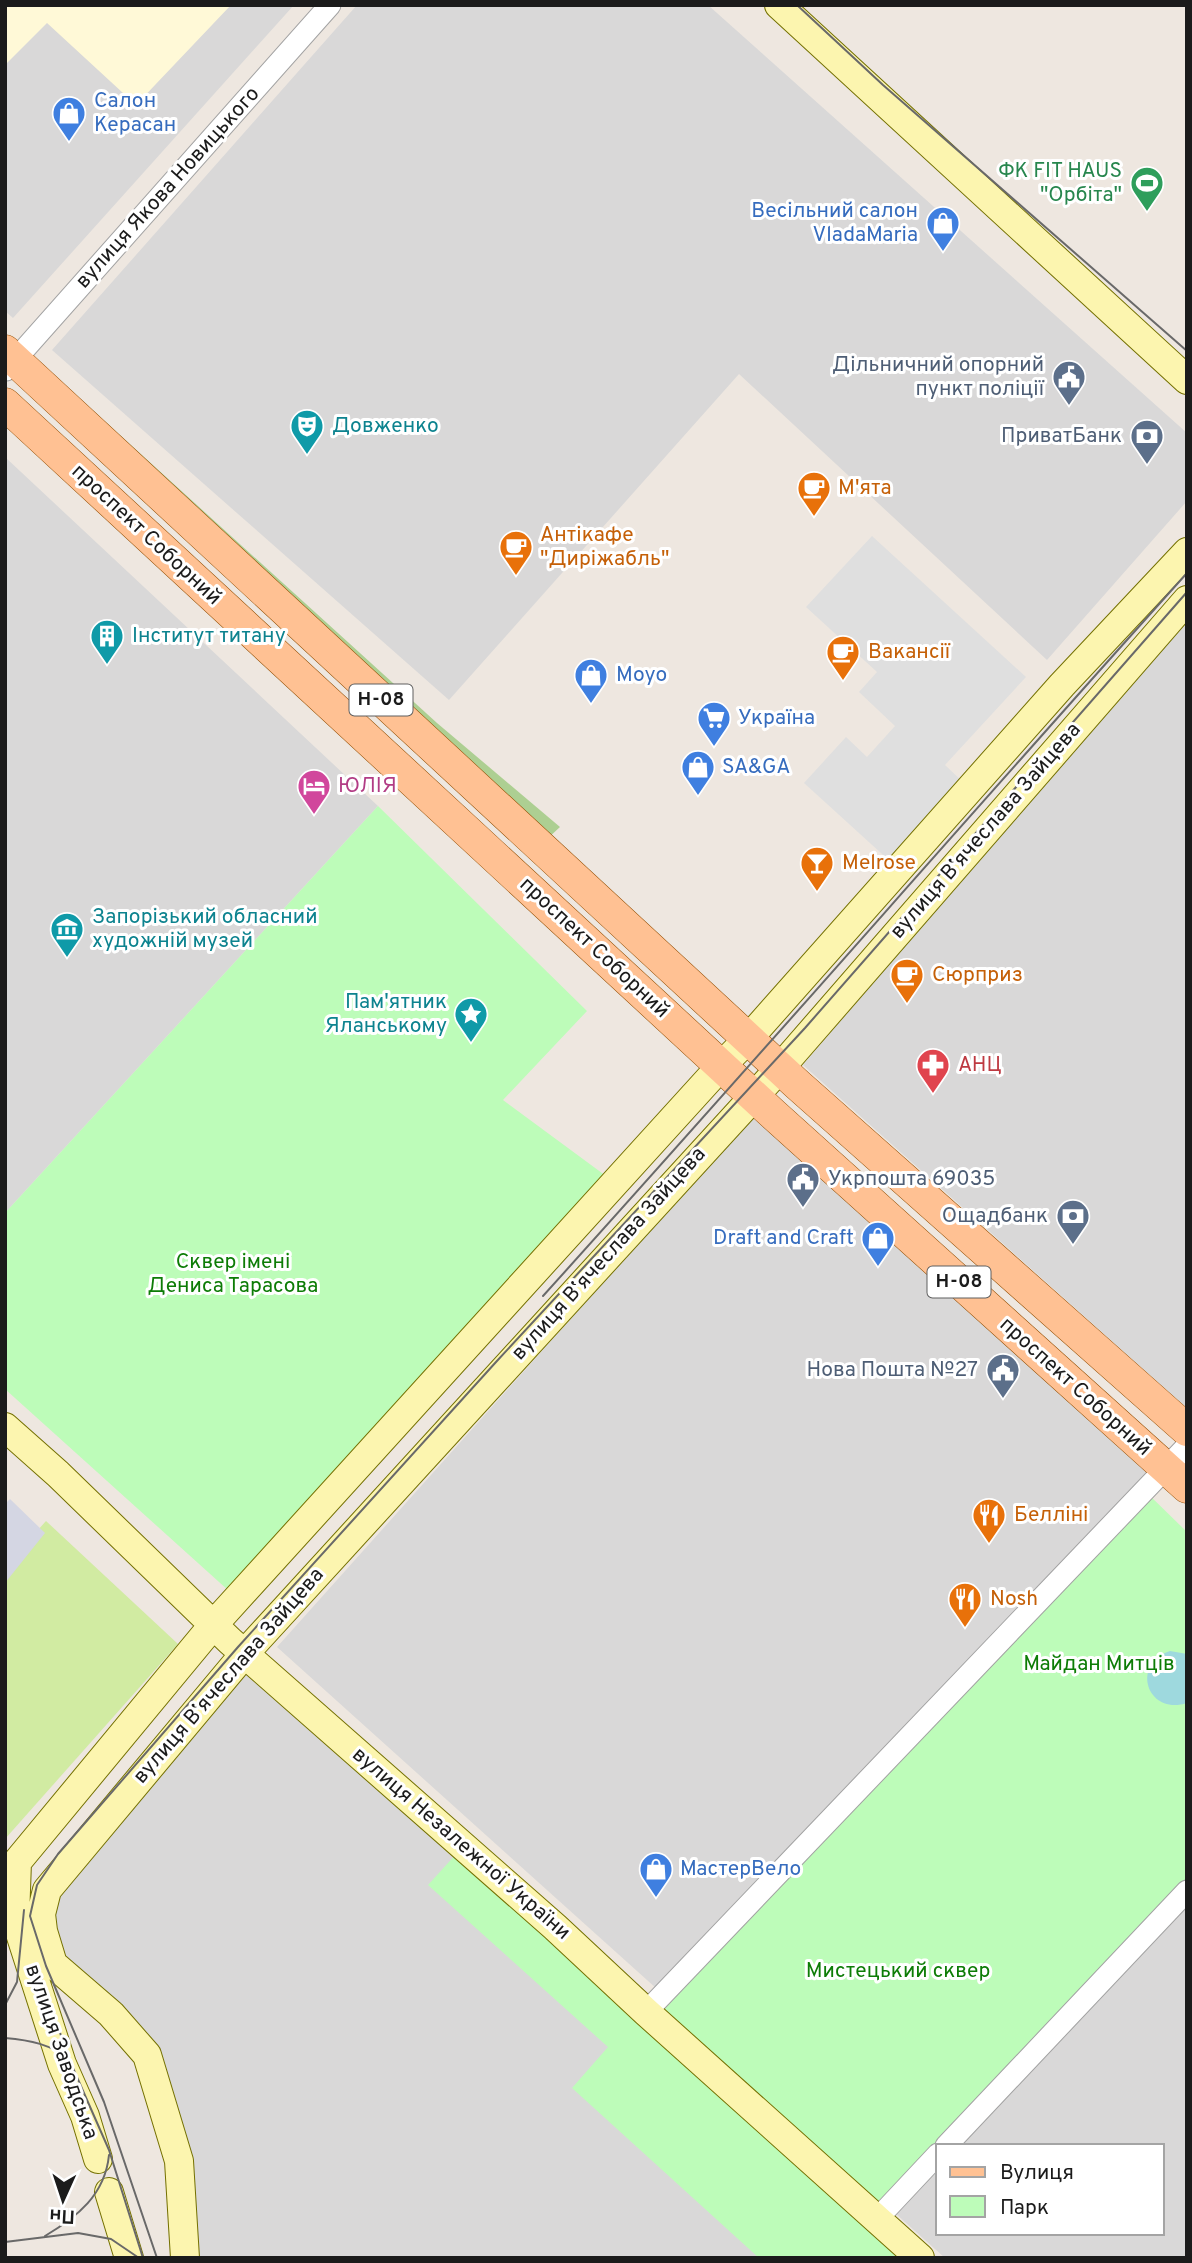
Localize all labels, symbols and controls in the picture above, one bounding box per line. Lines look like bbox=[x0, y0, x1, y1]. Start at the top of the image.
street label: вулиця Якова Новицького bbox=[70, 81, 266, 295]
place label: Салон Керасан bbox=[94, 88, 176, 139]
shop icon: Салон Керасан bbox=[50, 94, 88, 143]
place label: ФК FIT HAUS "Орбіта" bbox=[998, 158, 1122, 209]
sports icon: ФК FIT HAUS "Орбіта" bbox=[1128, 164, 1166, 213]
place label: Весільний салон VladaMaria bbox=[751, 198, 918, 249]
shop icon: Весільний салон VladaMaria bbox=[924, 204, 962, 253]
place label: Дільничний опорний пункт поліції bbox=[832, 352, 1045, 403]
public building icon: Дільничний опорний пункт поліції bbox=[1050, 358, 1088, 407]
theatre icon: Довженко bbox=[288, 407, 326, 456]
place label: Довженко bbox=[332, 413, 439, 440]
bank icon: ПриватБанк bbox=[1128, 417, 1166, 466]
place label: ПриватБанк bbox=[1001, 423, 1122, 450]
street label: проспект Соборний bbox=[65, 458, 227, 612]
cafe icon: М'ята bbox=[795, 469, 833, 518]
place label: М'ята bbox=[838, 475, 892, 502]
place label: Антiкафе "Дирiжабль" bbox=[540, 522, 669, 573]
cafe icon: Антiкафе "Дирiжабль" bbox=[497, 528, 535, 577]
building icon: Інститут титану bbox=[88, 617, 126, 666]
place label: Інститут титану bbox=[132, 623, 286, 650]
cafe icon: Вакансії bbox=[824, 633, 862, 682]
place label: Вакансії bbox=[868, 639, 951, 666]
shop icon: Moyo bbox=[572, 656, 610, 705]
place label: Moyo bbox=[616, 662, 667, 689]
road number: Н-08 bbox=[350, 684, 412, 716]
supermarket icon: Україна bbox=[695, 699, 733, 748]
place label: Україна bbox=[738, 705, 815, 732]
street label: вулиця Вʼячеслава Зайцева bbox=[885, 717, 1087, 945]
shop icon: SA&GA bbox=[679, 748, 717, 797]
place label: SA&GA bbox=[722, 754, 790, 781]
hotel icon: ЮЛІЯ bbox=[295, 767, 333, 816]
place label: ЮЛІЯ bbox=[338, 773, 397, 800]
bar icon: Melrose bbox=[798, 844, 836, 893]
place label: Melrose bbox=[842, 850, 916, 877]
street label: проспект Соборний bbox=[513, 871, 675, 1025]
place label: Запорізький обласний художній музей bbox=[92, 904, 317, 955]
museum icon: Запорізький обласний художній музей bbox=[48, 910, 86, 959]
cafe icon: Сюрприз bbox=[888, 956, 926, 1005]
place label: Сюрприз bbox=[932, 962, 1023, 989]
place label: Пам'ятник Яланському bbox=[325, 989, 447, 1040]
place icon: Пам'ятник Яланському bbox=[452, 995, 490, 1044]
pharmacy icon: АНЦ bbox=[914, 1046, 952, 1095]
place label: АНЦ bbox=[958, 1052, 1002, 1079]
street label: вулиця Вʼячеслава Зайцева bbox=[506, 1142, 712, 1366]
public building icon: Укрпошта 69035 bbox=[784, 1160, 822, 1209]
place label: Укрпошта 69035 bbox=[828, 1166, 995, 1193]
bank icon: Ощадбанк bbox=[1054, 1197, 1092, 1246]
place label: Ощадбанк bbox=[942, 1203, 1048, 1230]
shop icon: Draft and Craft bbox=[859, 1219, 897, 1268]
place label: Draft and Craft bbox=[713, 1225, 854, 1252]
park label: Сквер імені Дениса Тарасова bbox=[148, 1249, 318, 1300]
road number: Н-08 bbox=[928, 1266, 990, 1298]
street label: проспект Соборний bbox=[993, 1312, 1157, 1462]
public building icon: Нова Пошта №27 bbox=[984, 1351, 1022, 1400]
place label: Нова Пошта №27 bbox=[806, 1357, 978, 1384]
restaurant icon: Белліні bbox=[970, 1496, 1008, 1545]
place label: Белліні bbox=[1014, 1502, 1088, 1529]
street label: вулиця Вʼячеслава Зайцева bbox=[128, 1562, 330, 1790]
restaurant icon: Nosh bbox=[946, 1580, 984, 1629]
place label: Nosh bbox=[990, 1586, 1038, 1613]
park label: Майдан Митців bbox=[1023, 1651, 1175, 1678]
street label: вулиця Незалежної України bbox=[346, 1742, 576, 1946]
shop icon: МастерВело bbox=[637, 1850, 675, 1899]
place label: МастерВело bbox=[680, 1856, 801, 1883]
park label: Мистецький сквер bbox=[806, 1958, 990, 1985]
street label: вулиця Заводська bbox=[18, 1961, 104, 2143]
legend bbox=[936, 2144, 1164, 2235]
text: Вулиця bbox=[1000, 2160, 1074, 2187]
north arrow bbox=[28, 2165, 98, 2235]
text: Парк bbox=[1000, 2195, 1049, 2222]
text: Пн bbox=[49, 2202, 76, 2228]

